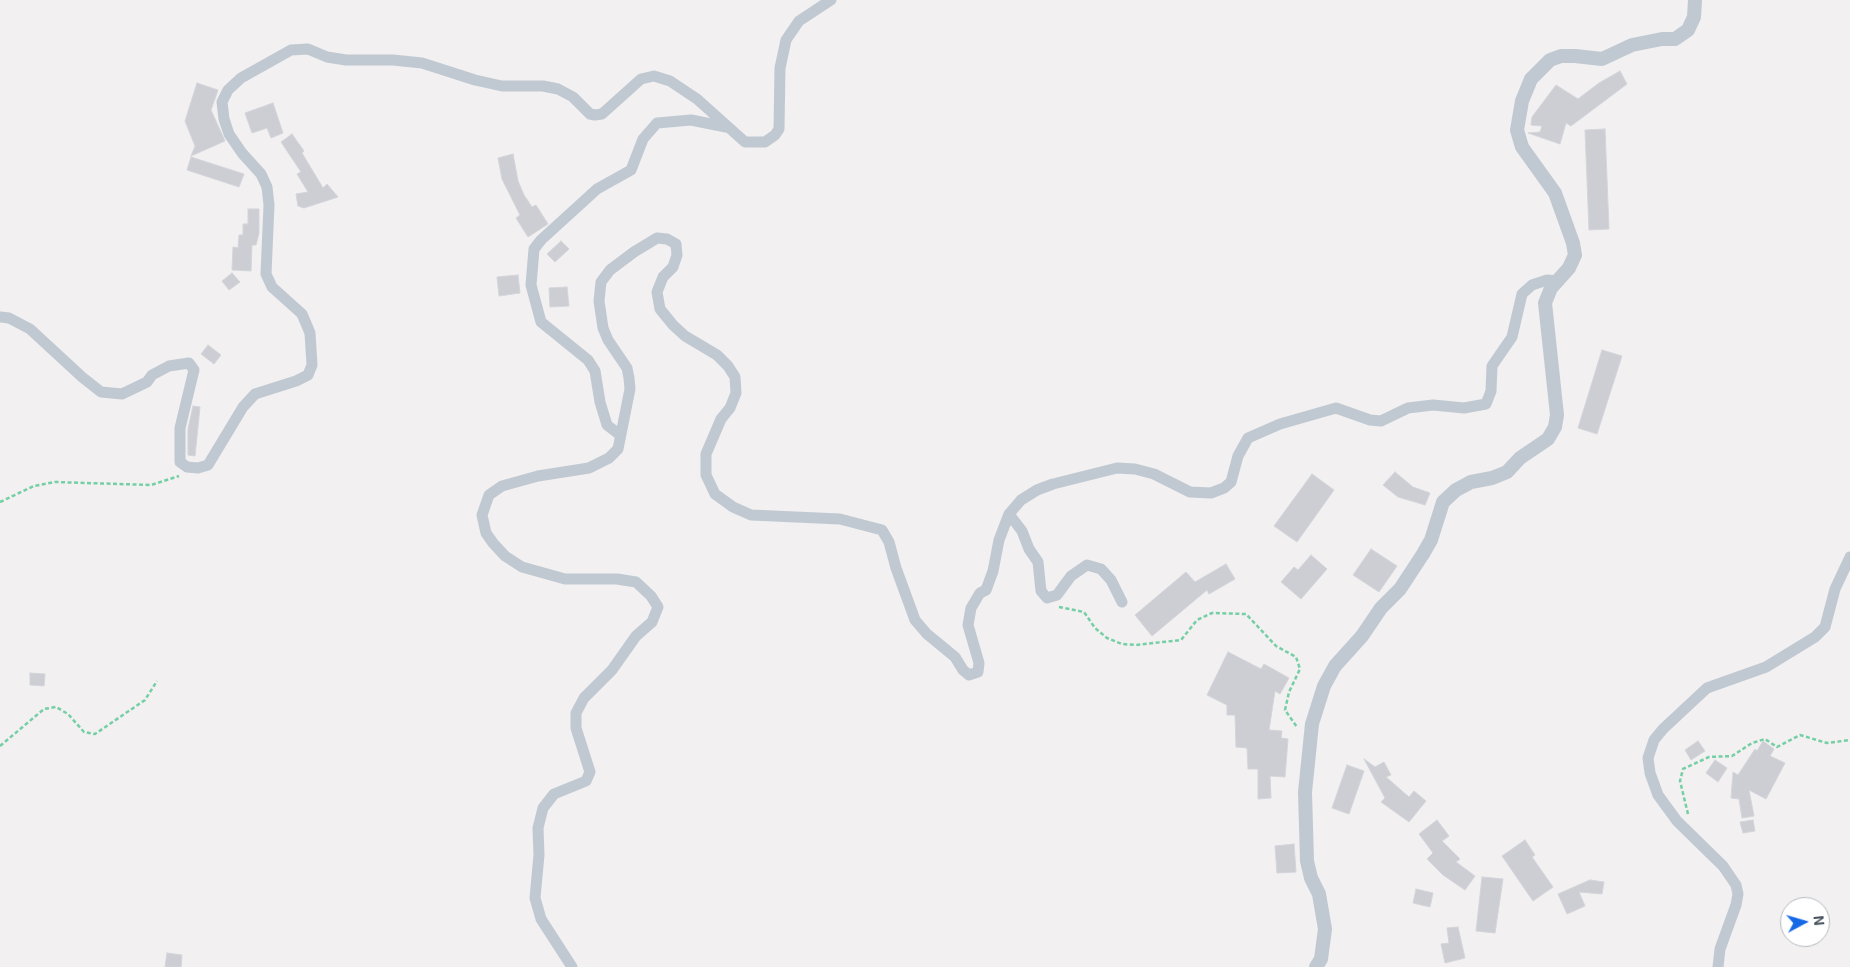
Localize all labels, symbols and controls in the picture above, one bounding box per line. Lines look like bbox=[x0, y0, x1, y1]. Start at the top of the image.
north arrow bbox=[1780, 897, 1830, 947]
text: N bbox=[1810, 915, 1828, 926]

